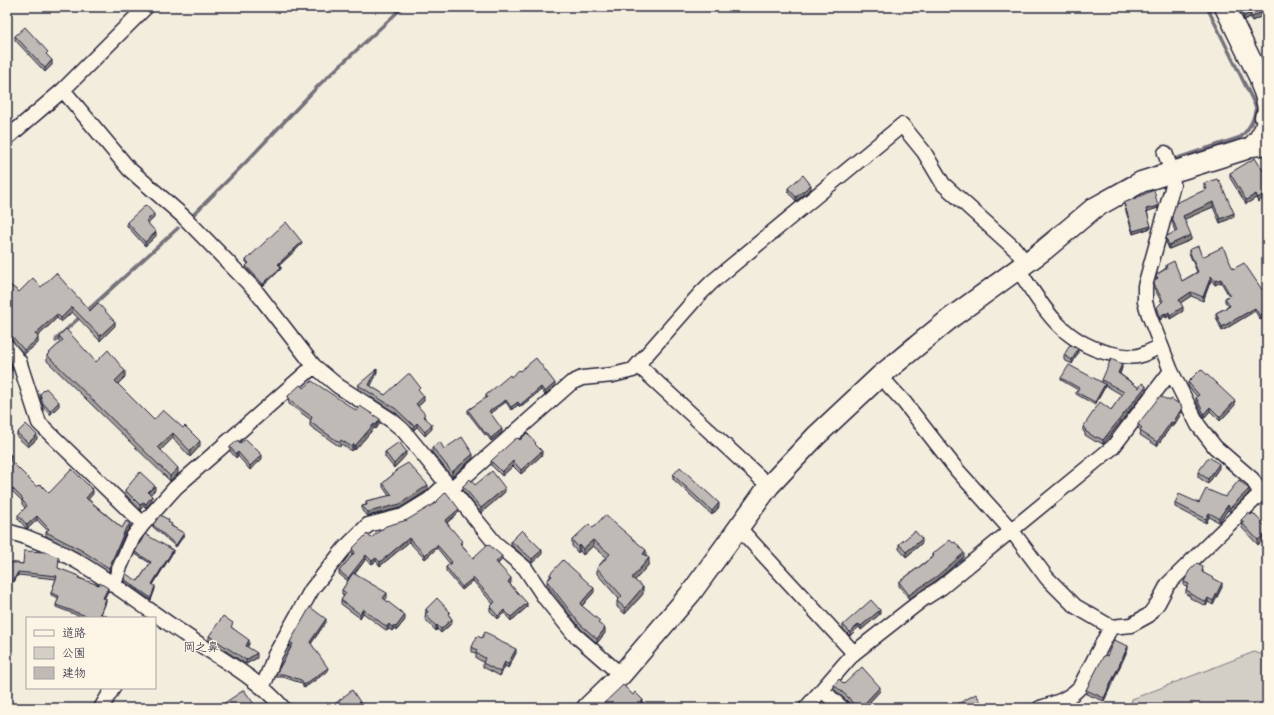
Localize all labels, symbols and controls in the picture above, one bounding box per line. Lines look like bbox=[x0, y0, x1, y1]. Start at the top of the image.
legend bbox=[26, 617, 156, 689]
text: 道路 bbox=[62, 623, 86, 641]
district label: 岡之鼻 bbox=[183, 637, 219, 655]
text: 公園 bbox=[62, 643, 86, 661]
text: 建物 bbox=[62, 663, 86, 681]

